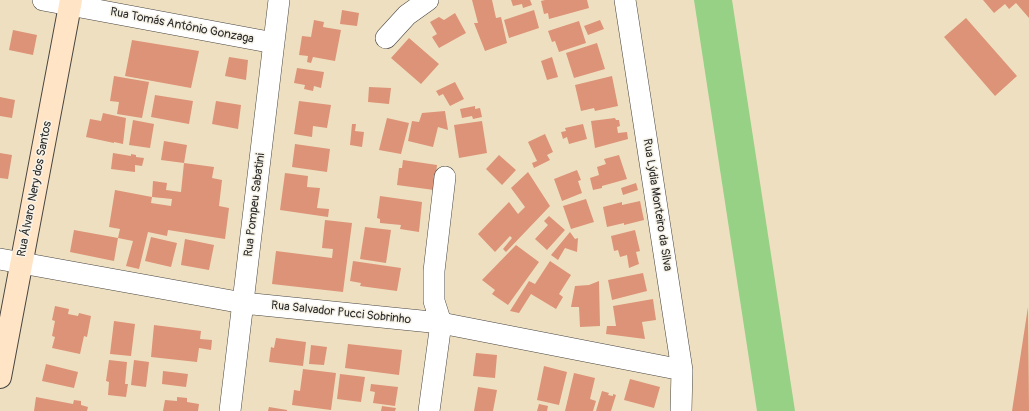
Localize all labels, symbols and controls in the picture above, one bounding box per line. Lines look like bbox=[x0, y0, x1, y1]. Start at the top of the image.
street label: Rua Tomás Antônio Gonzaga bbox=[109, 5, 255, 47]
street label: Rua Álvaro Nery dos Santos bbox=[15, 120, 55, 258]
street label: Rua Lýdia Monteiro da Silva bbox=[639, 138, 675, 272]
street label: Rua Pompeu Sabatini bbox=[242, 152, 268, 258]
street label: Rua Salvador Pucci Sobrinho bbox=[270, 298, 412, 328]

